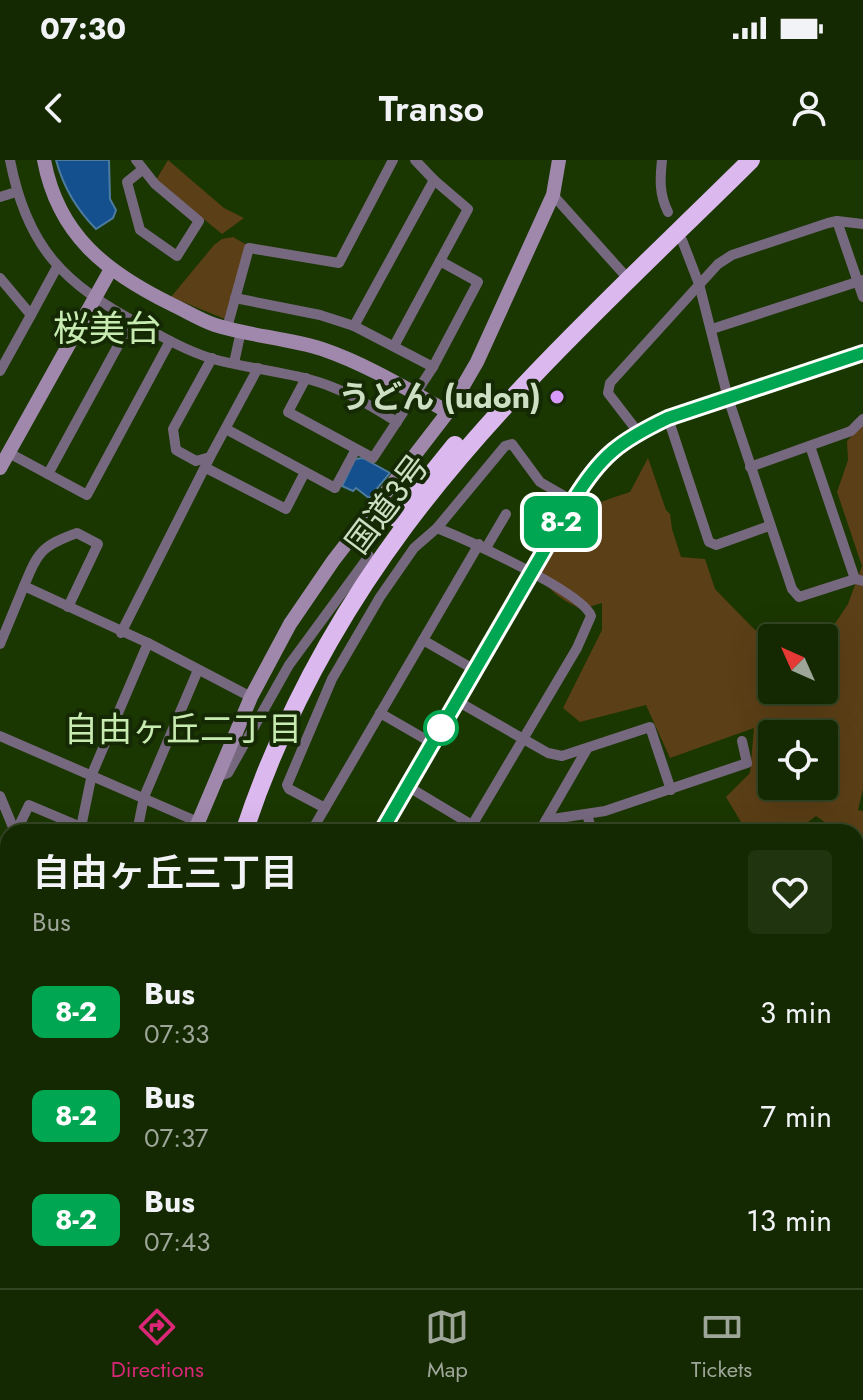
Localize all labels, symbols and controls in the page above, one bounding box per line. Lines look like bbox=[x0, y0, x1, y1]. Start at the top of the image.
text: 07:30 bbox=[40, 7, 126, 50]
text: Transo bbox=[379, 82, 484, 134]
icon: back bbox=[32, 86, 76, 130]
icon: person bbox=[787, 86, 831, 130]
district label: 桜美台 bbox=[53, 302, 161, 354]
place label: うどん (udon) bbox=[338, 374, 541, 420]
marker: うどん (udon) bbox=[548, 388, 566, 406]
street label: 国道3号 bbox=[334, 445, 440, 563]
line badge: 8-2 bbox=[515, 496, 607, 548]
text: 8-2 bbox=[540, 501, 582, 542]
north arrow bbox=[758, 624, 838, 704]
map controls bbox=[758, 624, 838, 800]
district label: 自由ヶ丘二丁目 bbox=[64, 705, 302, 754]
unlabelled marker bbox=[424, 711, 458, 745]
button: locate bbox=[758, 720, 838, 800]
text: 自由ヶ丘三丁目 bbox=[32, 845, 298, 900]
button: heart bbox=[748, 850, 832, 934]
text: Bus bbox=[32, 903, 71, 941]
text: Bus bbox=[144, 972, 195, 1015]
text: 8-2 bbox=[55, 991, 97, 1032]
text: 3 min bbox=[760, 991, 832, 1034]
text: 07:33 bbox=[144, 1015, 209, 1053]
text: Bus bbox=[144, 1076, 195, 1119]
text: 8-2 bbox=[55, 1095, 97, 1136]
text: 7 min bbox=[760, 1095, 832, 1138]
text: 07:37 bbox=[144, 1119, 209, 1157]
text: Bus bbox=[144, 1180, 195, 1223]
text: 8-2 bbox=[55, 1199, 97, 1240]
text: 13 min bbox=[746, 1199, 832, 1242]
text: 07:43 bbox=[144, 1223, 210, 1261]
tab: Directions bbox=[111, 1305, 204, 1385]
tab: Map bbox=[425, 1305, 469, 1385]
tab: Tickets bbox=[691, 1305, 752, 1385]

